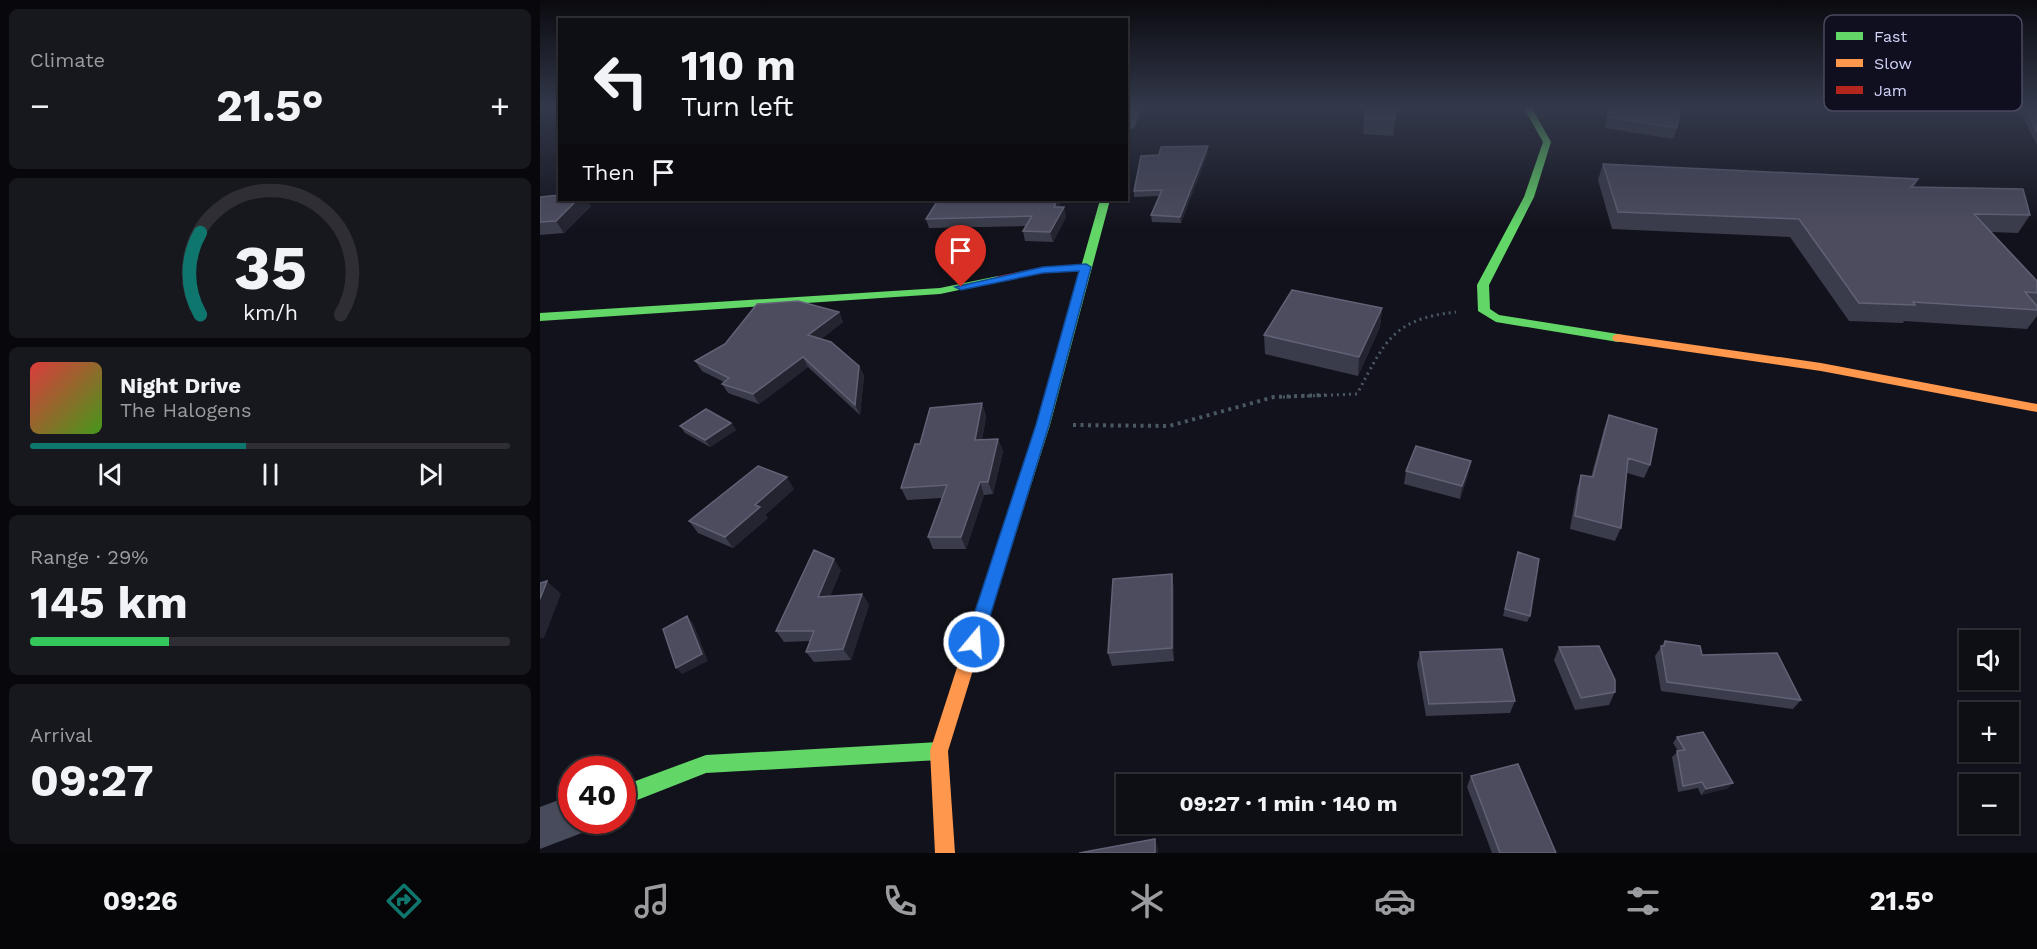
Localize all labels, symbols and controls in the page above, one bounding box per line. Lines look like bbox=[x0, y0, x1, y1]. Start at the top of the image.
legend bbox=[1824, 15, 2022, 111]
text: Fast bbox=[1874, 27, 1907, 46]
text: 110 m bbox=[681, 41, 796, 90]
icon: left bbox=[582, 42, 660, 120]
text: Climate bbox=[30, 48, 105, 72]
text: Slow bbox=[1874, 54, 1912, 73]
text: 21.5° bbox=[216, 79, 324, 132]
text: Jam bbox=[1874, 81, 1907, 100]
text: − bbox=[30, 86, 50, 125]
text: + bbox=[490, 86, 510, 125]
text: Turn left bbox=[681, 91, 793, 123]
icon: arrive bbox=[647, 156, 680, 189]
text: Then bbox=[582, 160, 635, 185]
pin bbox=[935, 225, 986, 287]
text: 35 bbox=[233, 231, 307, 304]
icon: arrive bbox=[944, 234, 977, 267]
text: km/h bbox=[242, 300, 298, 325]
text: Night Drive bbox=[120, 373, 241, 398]
text: The Halogens bbox=[120, 398, 252, 422]
icon: previous bbox=[94, 458, 127, 491]
icon: pause bbox=[254, 458, 287, 491]
icon: next bbox=[414, 458, 447, 491]
text: Range · 29% bbox=[30, 545, 148, 569]
text: 145 km bbox=[30, 576, 188, 629]
position arrow bbox=[942, 610, 1006, 674]
map controls bbox=[1959, 630, 2019, 834]
button: sound bbox=[1959, 630, 2019, 690]
button: + bbox=[1959, 702, 2019, 762]
text: Arrival bbox=[30, 723, 92, 747]
text: 09:27 bbox=[30, 754, 154, 807]
speed limit sign: 40 bbox=[558, 756, 636, 834]
button: − bbox=[1959, 774, 2019, 834]
text: 09:27 · 1 min · 140 m bbox=[1179, 791, 1398, 816]
icon: directions bbox=[383, 880, 425, 922]
icon: music bbox=[631, 880, 673, 922]
icon: phone bbox=[879, 880, 921, 922]
icon: climate bbox=[1126, 880, 1168, 922]
icon: car bbox=[1374, 880, 1416, 922]
icon: filters bbox=[1622, 880, 1664, 922]
text: 09:26 bbox=[103, 885, 178, 917]
text: 21.5° bbox=[1869, 885, 1934, 917]

